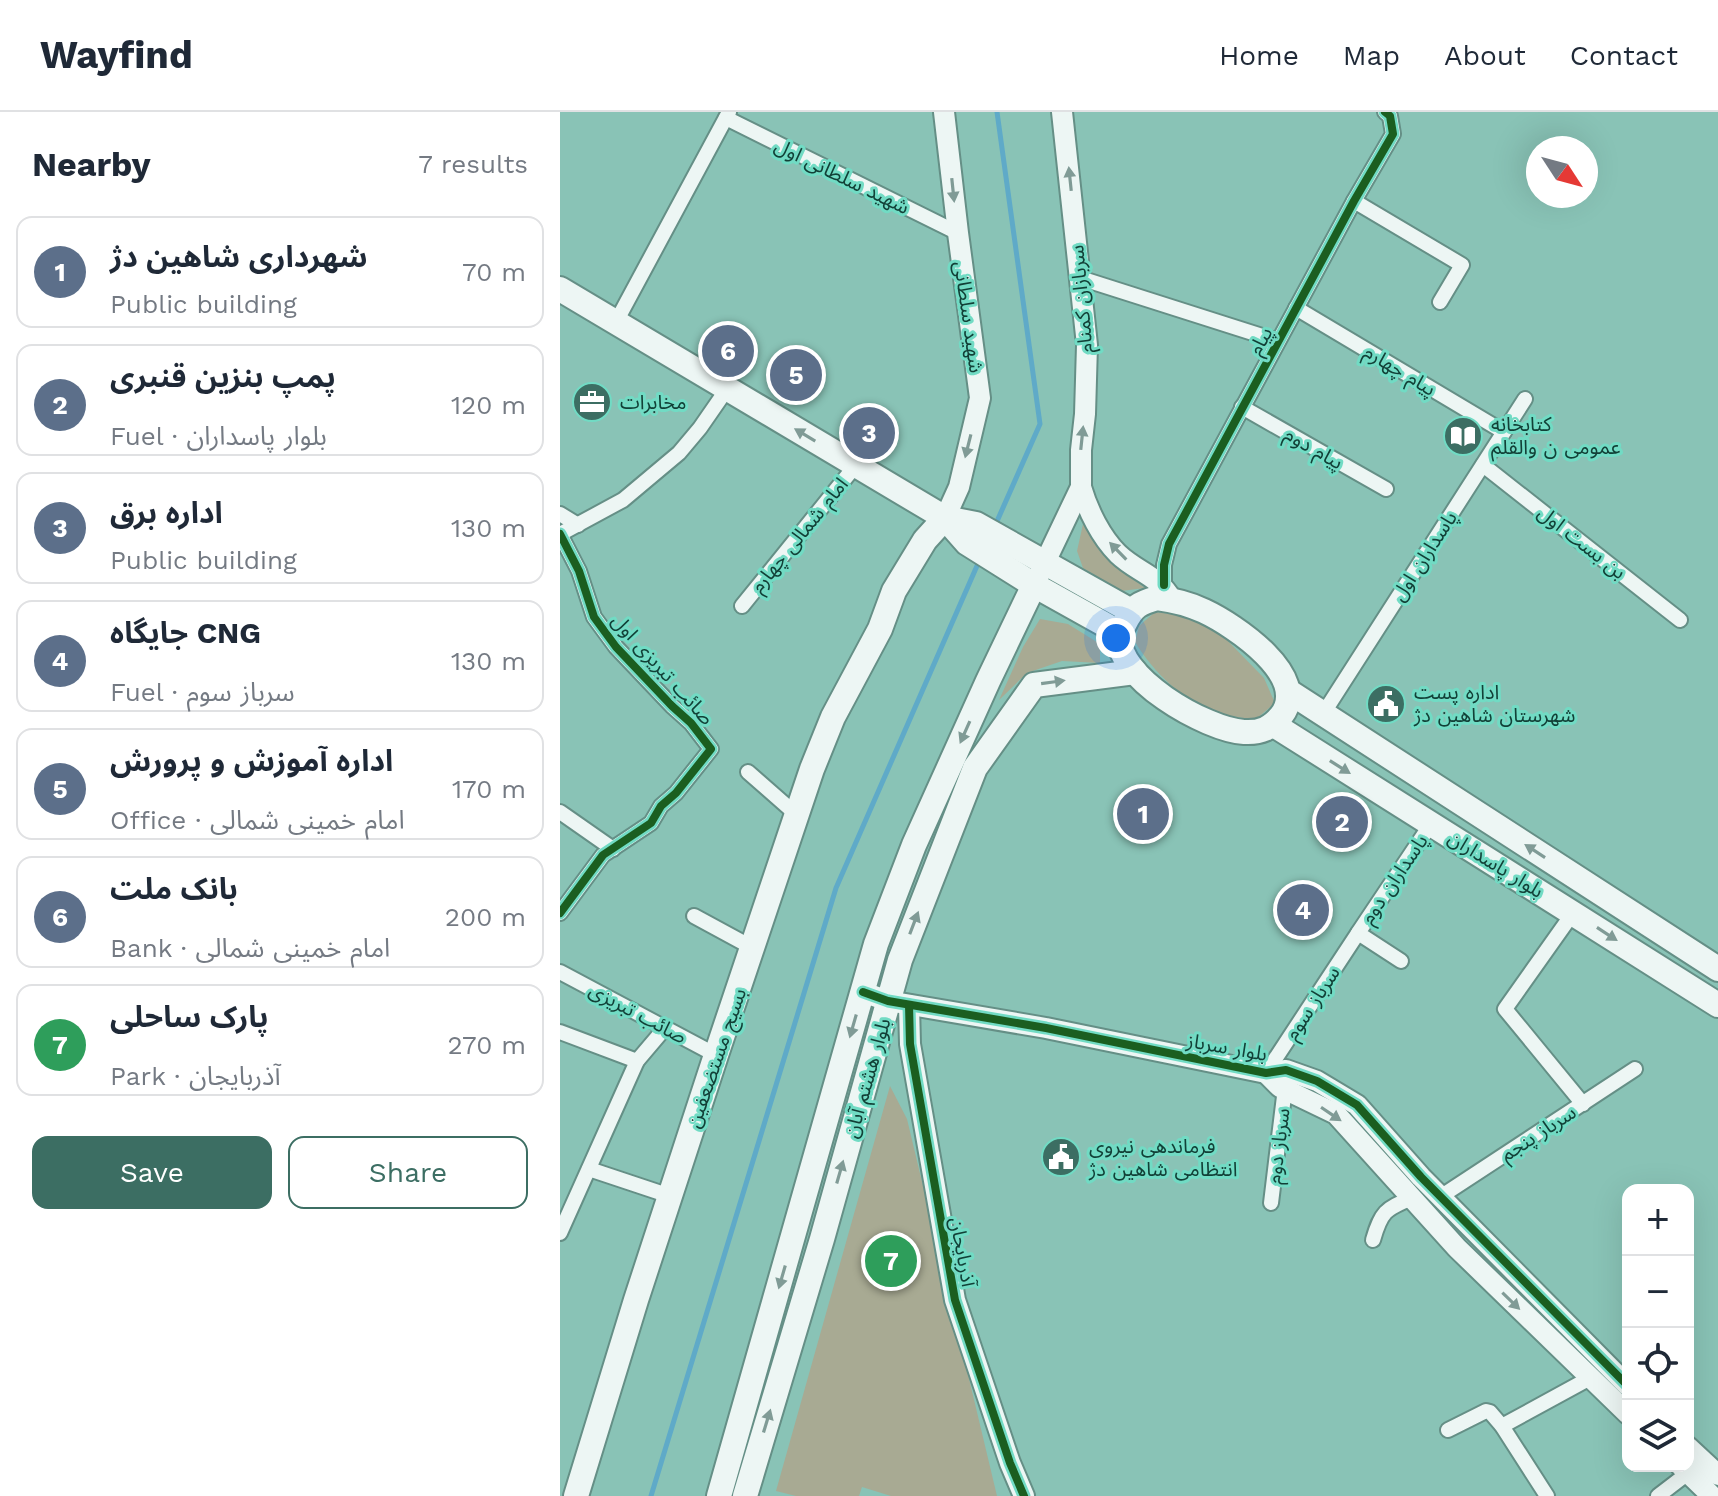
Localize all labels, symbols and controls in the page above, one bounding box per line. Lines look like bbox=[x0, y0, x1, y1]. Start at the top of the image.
text: Wayfind bbox=[40, 33, 193, 77]
text: Home bbox=[1219, 39, 1299, 72]
text: Map bbox=[1343, 39, 1400, 72]
text: About bbox=[1444, 39, 1526, 72]
text: Contact bbox=[1570, 39, 1678, 72]
street label: شهید سلطانی اول bbox=[771, 133, 913, 219]
north arrow bbox=[1526, 136, 1598, 208]
text: Nearby bbox=[32, 144, 151, 184]
text: 7 results bbox=[418, 149, 528, 179]
one-way arrow bbox=[1063, 166, 1076, 191]
one-way arrow bbox=[946, 177, 959, 202]
text: شهرداری شاهین دژ bbox=[110, 239, 367, 274]
street label: سربازان کمنام bbox=[1064, 244, 1101, 354]
text: 1 bbox=[54, 257, 66, 287]
text: 70 m bbox=[462, 257, 526, 287]
street label: شهید سلطانی bbox=[949, 260, 989, 374]
text: Public building bbox=[110, 289, 297, 319]
pin: 6 bbox=[702, 321, 754, 381]
street label: پیام bbox=[1243, 323, 1280, 361]
street label: پیام چهارم bbox=[1358, 339, 1440, 403]
pin: 5 bbox=[770, 345, 822, 405]
text: پمپ بنزین قنبری bbox=[110, 359, 336, 394]
office icon: مخابرات bbox=[571, 381, 613, 423]
text: 2 bbox=[52, 390, 68, 420]
text: 120 m bbox=[451, 390, 526, 420]
place label: مخابرات bbox=[620, 390, 686, 414]
pin: 3 bbox=[843, 403, 895, 463]
place label: کتابخانه عمومی ن والقلم bbox=[1491, 412, 1621, 462]
library icon: کتابخانه عمومی ن والقلم bbox=[1442, 415, 1484, 457]
text: Fuel · بلوار پاسداران bbox=[110, 421, 327, 451]
street label: پیام دوم bbox=[1279, 422, 1348, 477]
one-way arrow bbox=[1076, 425, 1089, 450]
one-way arrow bbox=[794, 429, 816, 443]
one-way arrow bbox=[962, 434, 974, 459]
street label: امام شمالی چهارم bbox=[745, 473, 855, 599]
text: اداره برق bbox=[110, 495, 223, 530]
street label: بن بست اول bbox=[1533, 500, 1631, 584]
street label: پاسداران اول bbox=[1386, 506, 1463, 606]
text: 3 bbox=[52, 513, 68, 543]
text: 130 m bbox=[451, 513, 526, 543]
one-way arrow bbox=[1109, 542, 1127, 561]
text: Public building bbox=[110, 545, 297, 575]
street label: صائب تبریزی اول bbox=[607, 608, 719, 730]
text: جایگاه CNG bbox=[110, 615, 261, 650]
your location bbox=[1096, 618, 1136, 658]
text: 4 bbox=[52, 646, 68, 676]
text: 130 m bbox=[451, 646, 526, 676]
one-way arrow bbox=[1041, 675, 1066, 688]
text: Fuel · سرباز سوم bbox=[110, 677, 295, 707]
place label: اداره پست شهرستان شاهین دژ bbox=[1413, 680, 1575, 727]
public building icon: اداره پست شهرستان شاهین دژ bbox=[1365, 683, 1407, 725]
one-way arrow bbox=[958, 720, 972, 743]
text: اداره آموزش و پرورش bbox=[110, 743, 393, 778]
one-way arrow bbox=[1329, 759, 1350, 774]
text: 5 bbox=[52, 774, 68, 804]
text: 170 m bbox=[452, 774, 526, 804]
pin: 1 bbox=[1117, 784, 1169, 844]
pin: 2 bbox=[1316, 792, 1368, 852]
text: Office · امام خمینی شمالی bbox=[110, 805, 405, 835]
street label: بلوار پاسداران bbox=[1443, 825, 1548, 904]
street label: پاسداران دوم bbox=[1355, 830, 1435, 930]
one-way arrow bbox=[1524, 844, 1546, 858]
text: بانک ملت bbox=[110, 871, 238, 906]
pin: 4 bbox=[1277, 880, 1329, 940]
text: 6 bbox=[52, 902, 68, 932]
text: 200 m bbox=[445, 902, 526, 932]
one-way arrow bbox=[908, 911, 921, 935]
one-way arrow bbox=[1597, 927, 1618, 942]
text: Bank · امام خمینی شمالی bbox=[110, 933, 390, 963]
street label: سرباز سوم bbox=[1279, 962, 1347, 1046]
street label: صائب تبریزی bbox=[585, 977, 691, 1049]
street label: بسیج مستضعفین bbox=[681, 985, 754, 1132]
text: پارک ساحلی bbox=[110, 999, 268, 1034]
street label: بلوار هشتم آبان bbox=[838, 1015, 898, 1141]
one-way arrow bbox=[846, 1015, 859, 1039]
street label: بلوار سرباز bbox=[1184, 1028, 1269, 1066]
text: 7 bbox=[52, 1030, 68, 1060]
text: 270 m bbox=[447, 1030, 526, 1060]
text: Park · آذربایجان bbox=[110, 1061, 281, 1091]
street label: سرباز پنجم bbox=[1496, 1100, 1582, 1169]
one-way arrow bbox=[1321, 1106, 1342, 1121]
street label: سرباز دوم bbox=[1261, 1107, 1298, 1186]
place label: فرماندهی نیروی انتظامی شاهین دژ bbox=[1088, 1134, 1237, 1181]
button: Save bbox=[32, 1136, 272, 1209]
button: Share bbox=[288, 1136, 528, 1209]
public building icon: فرماندهی نیروی انتظامی شاهین دژ bbox=[1040, 1136, 1082, 1178]
one-way arrow bbox=[835, 1159, 847, 1184]
map controls bbox=[1622, 1184, 1694, 1472]
button: + bbox=[1622, 1184, 1694, 1256]
street label: آذربایجان bbox=[945, 1215, 981, 1290]
pin: 7 bbox=[865, 1231, 917, 1291]
button: − bbox=[1622, 1256, 1694, 1328]
one-way arrow bbox=[775, 1265, 788, 1289]
one-way arrow bbox=[1501, 1291, 1520, 1309]
button: locate bbox=[1622, 1328, 1694, 1400]
button: layers bbox=[1622, 1400, 1694, 1472]
one-way arrow bbox=[761, 1409, 774, 1433]

